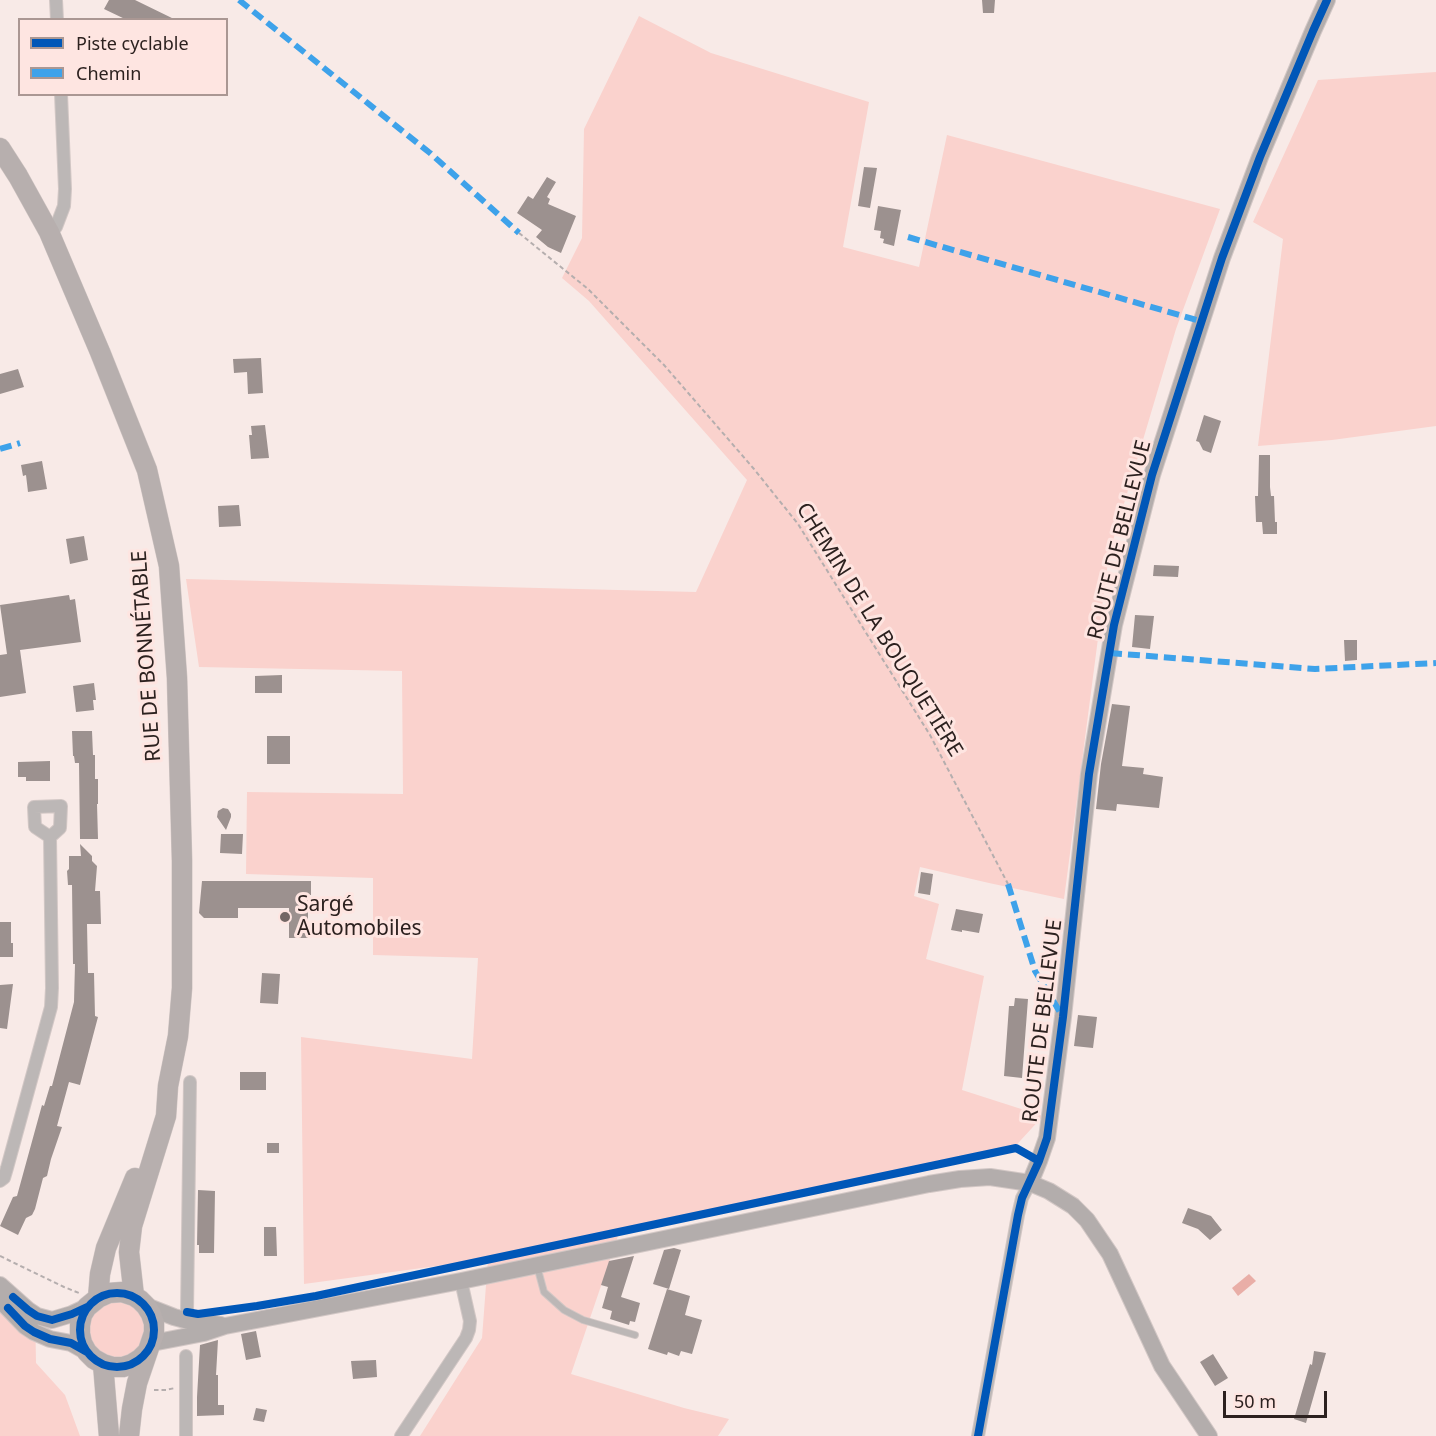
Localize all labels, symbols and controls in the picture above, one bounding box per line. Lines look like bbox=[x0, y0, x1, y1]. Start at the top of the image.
legend bbox=[18, 18, 228, 96]
text: Piste cyclable bbox=[76, 31, 189, 55]
text: Chemin bbox=[76, 61, 141, 85]
street label: ROUTE DE BELLEVUE bbox=[1083, 438, 1157, 642]
street label: CHEMIN DE LA BOUQUETIÈRE bbox=[790, 498, 968, 762]
street label: RUE DE BONNÉTABLE bbox=[127, 550, 167, 762]
place label: Sargé Automobiles bbox=[297, 892, 422, 942]
marker: Sargé Automobiles bbox=[278, 910, 292, 924]
street label: ROUTE DE BELLEVUE bbox=[1018, 918, 1068, 1124]
scale bar bbox=[1226, 1379, 1330, 1417]
text: 50 m bbox=[1234, 1389, 1276, 1413]

